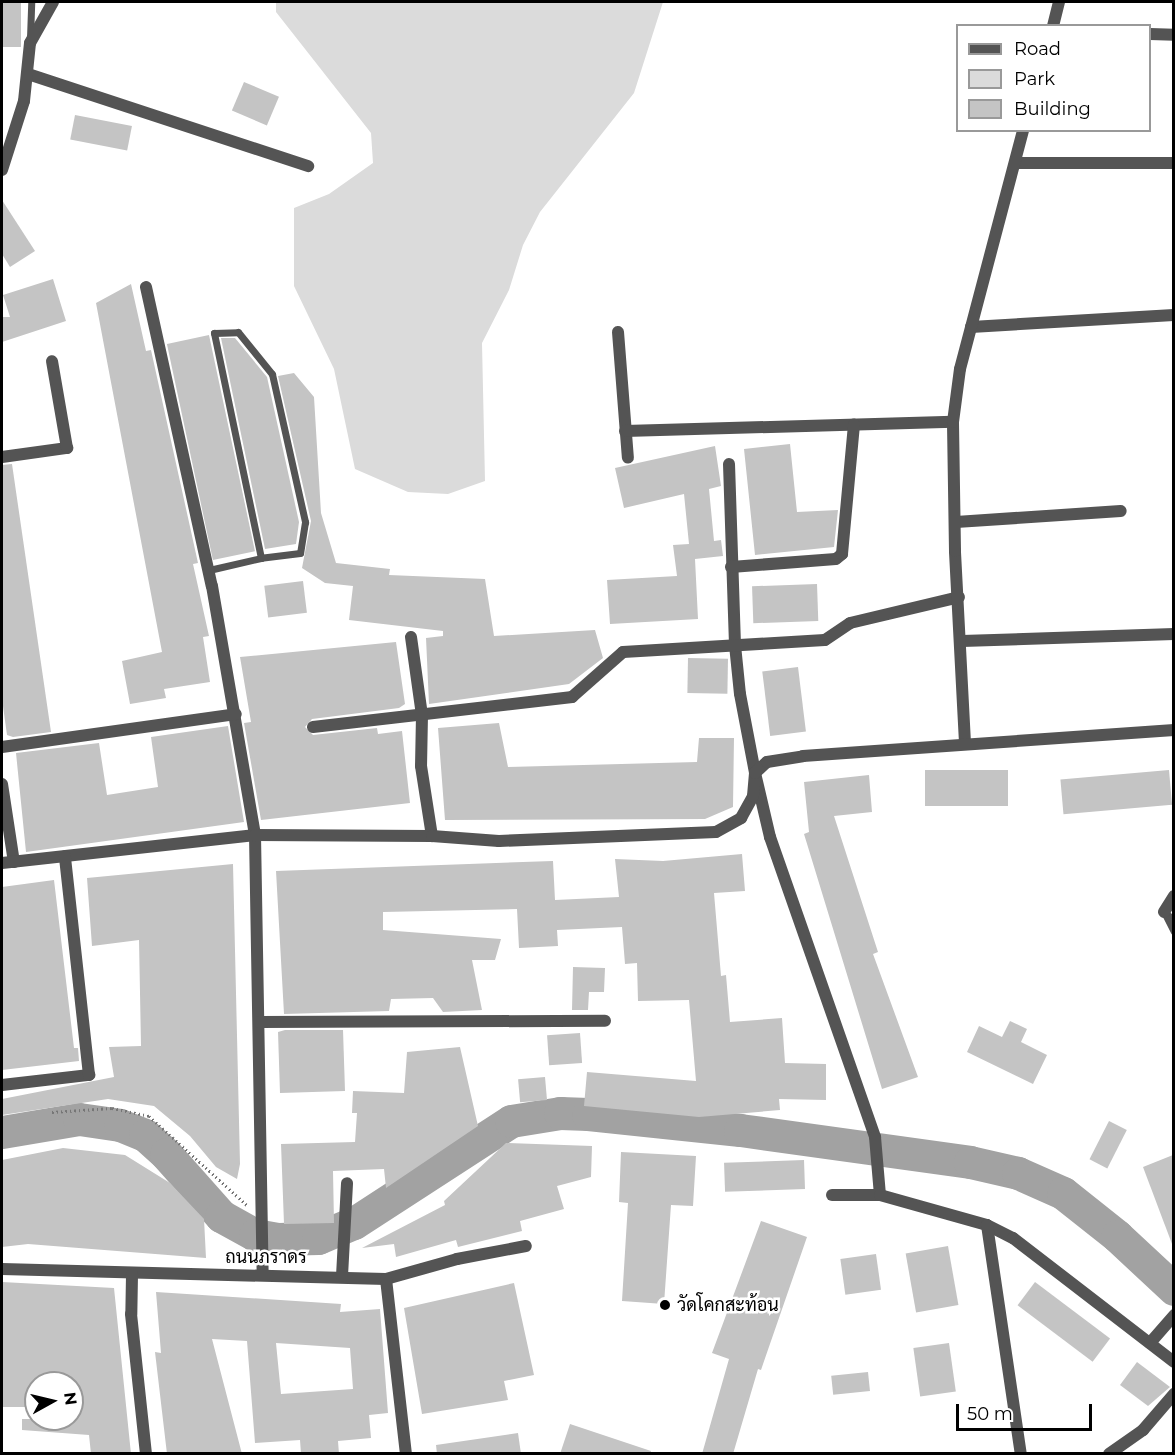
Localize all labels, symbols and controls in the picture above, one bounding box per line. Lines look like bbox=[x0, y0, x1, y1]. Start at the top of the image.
legend bbox=[956, 24, 1151, 132]
text: Road bbox=[1014, 38, 1061, 60]
text: Park bbox=[1014, 68, 1055, 90]
text: Building bbox=[1014, 98, 1091, 120]
street label: ถนนภราดร bbox=[225, 1246, 307, 1268]
place label: วัดโคกสะท้อน bbox=[677, 1294, 779, 1316]
marker: วัดโคกสะท้อน bbox=[658, 1298, 672, 1312]
north arrow bbox=[24, 1371, 84, 1431]
text: N bbox=[60, 1391, 81, 1406]
scale bar bbox=[959, 1392, 1096, 1430]
text: 50 m bbox=[967, 1403, 1013, 1425]

